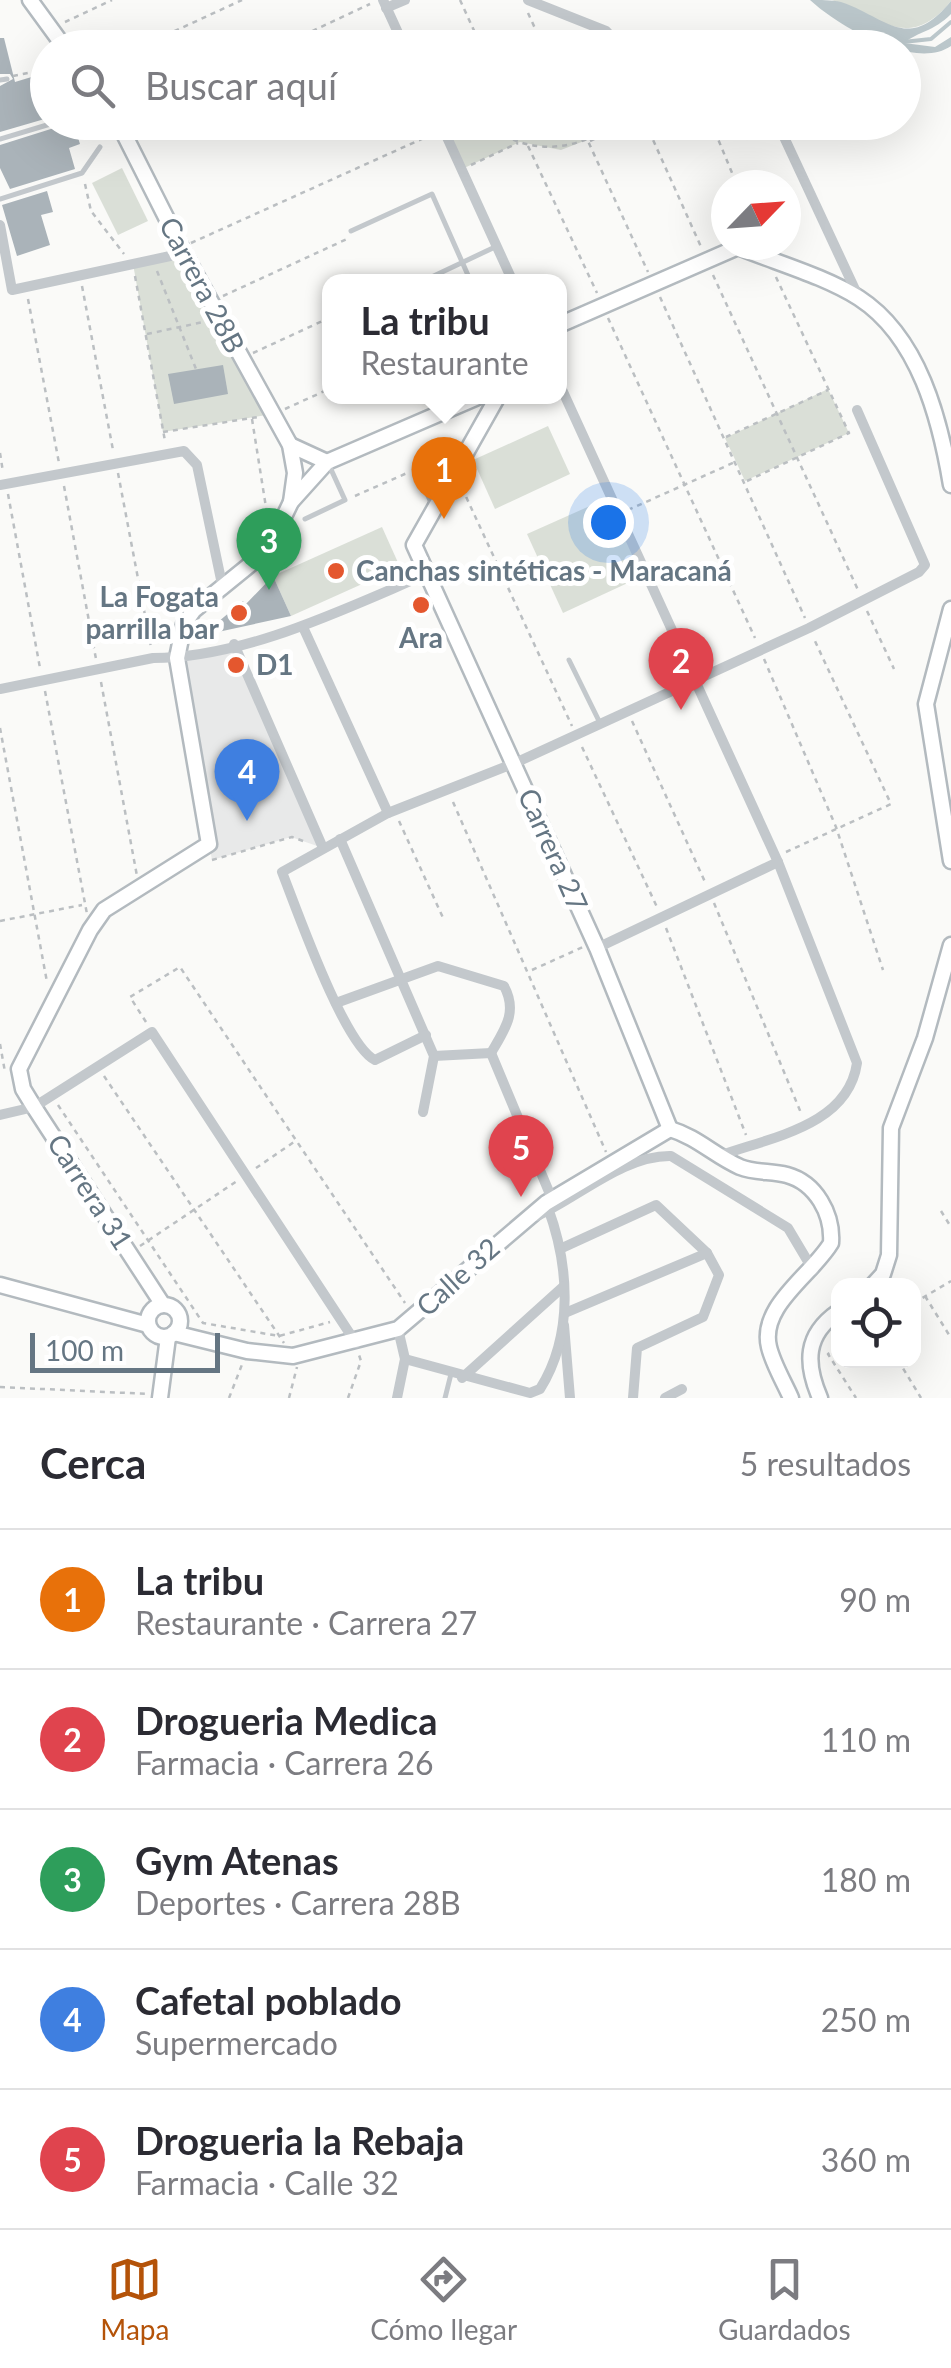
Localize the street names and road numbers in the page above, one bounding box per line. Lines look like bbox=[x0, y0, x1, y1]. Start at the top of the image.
street label: Carrera 28B bbox=[153, 211, 253, 358]
street label: Carrera 27 bbox=[512, 783, 596, 916]
street label: Carrera 31 bbox=[41, 1127, 141, 1256]
street label: Calle 32 bbox=[409, 1230, 506, 1322]

